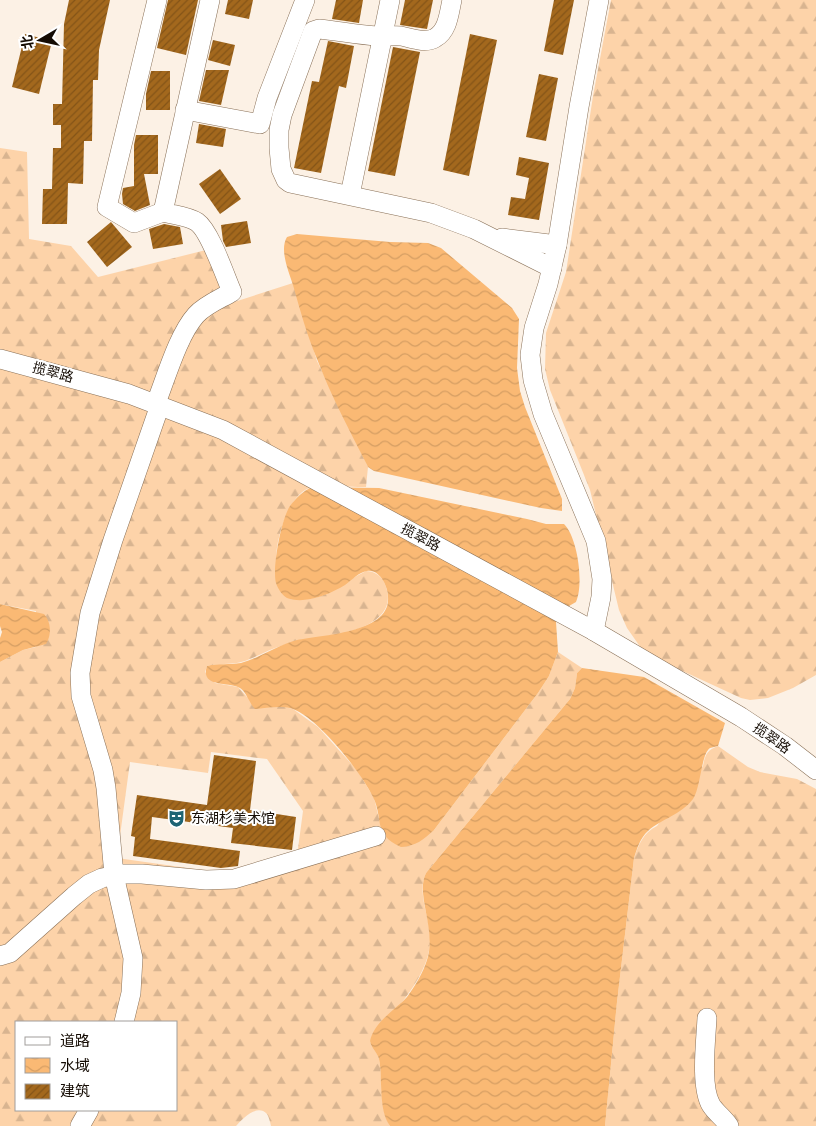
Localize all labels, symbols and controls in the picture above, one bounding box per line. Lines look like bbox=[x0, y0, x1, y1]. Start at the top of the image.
north arrow bbox=[15, 15, 65, 65]
text: 北 bbox=[18, 34, 36, 50]
street label: 揽翠路 bbox=[31, 359, 75, 385]
street label: 揽翠路 bbox=[399, 520, 443, 554]
street label: 揽翠路 bbox=[750, 719, 794, 757]
theatre icon: 东湖杉美术馆 bbox=[167, 808, 187, 828]
place label: 东湖杉美术馆 bbox=[191, 810, 275, 826]
legend bbox=[15, 1021, 178, 1111]
text: 道路 bbox=[60, 1032, 90, 1049]
text: 水域 bbox=[60, 1057, 90, 1074]
text: 建筑 bbox=[60, 1082, 90, 1099]

